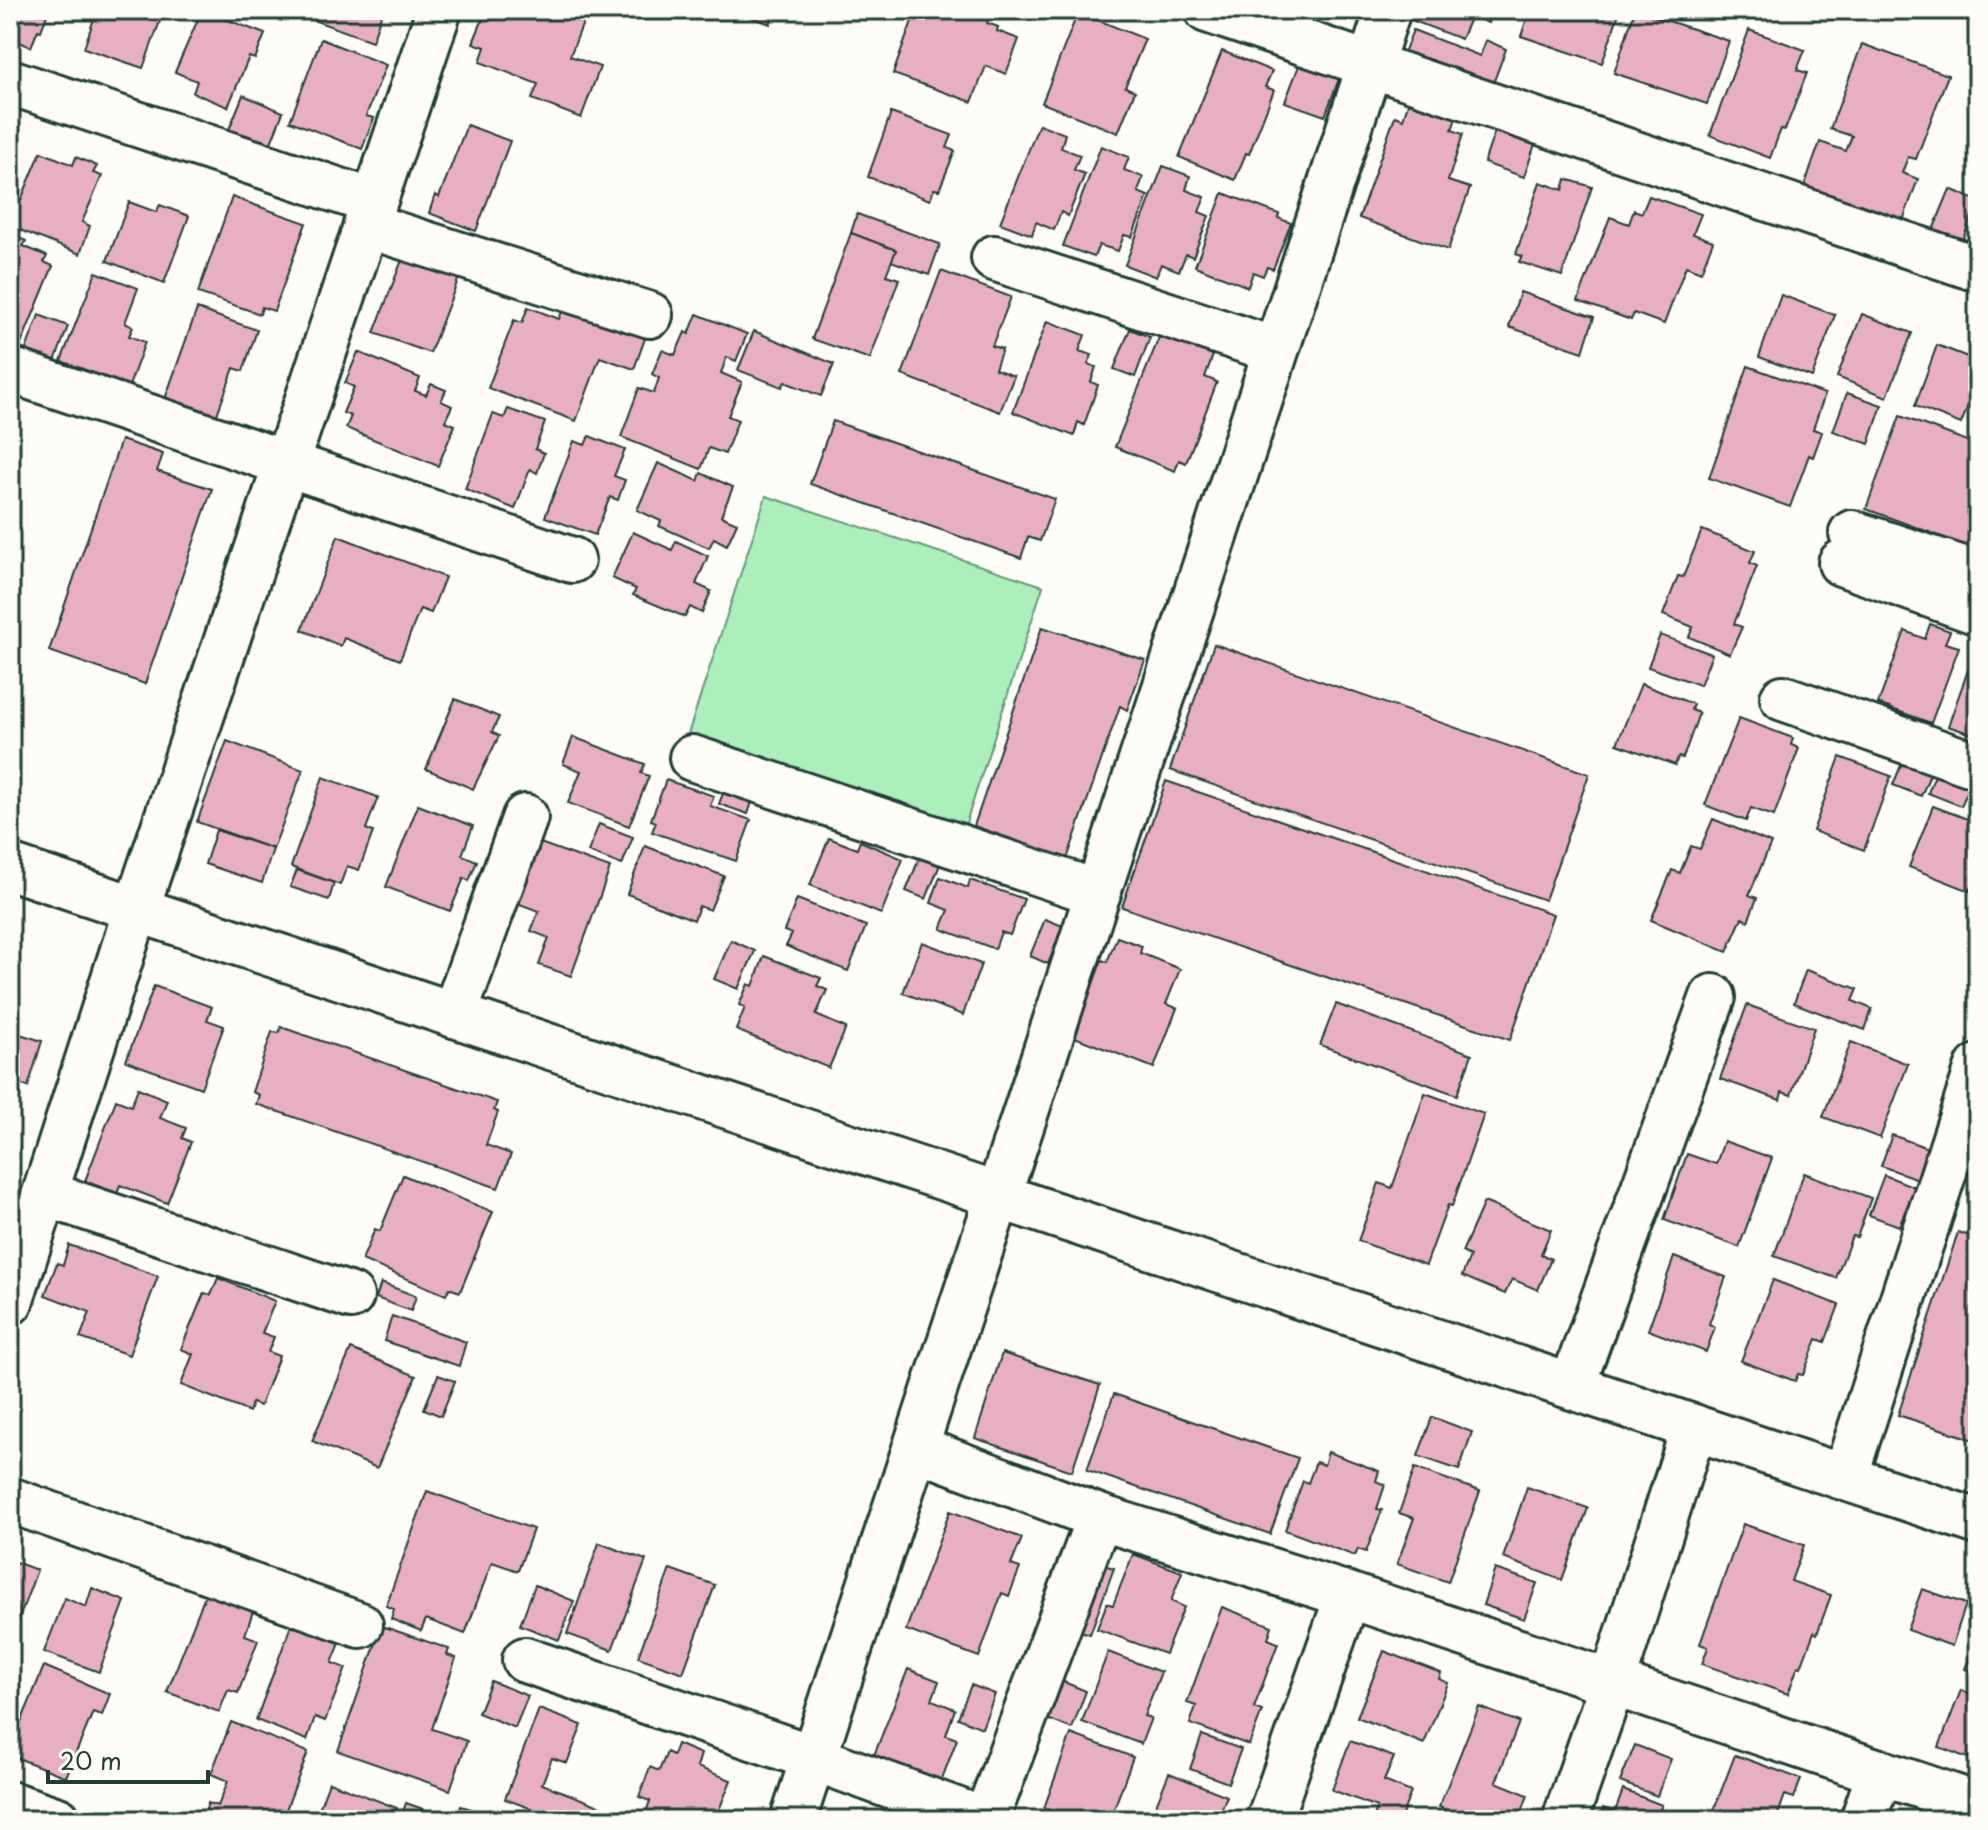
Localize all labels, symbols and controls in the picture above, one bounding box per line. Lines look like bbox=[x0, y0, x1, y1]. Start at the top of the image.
scale bar bbox=[48, 1734, 208, 1784]
text: 20 m bbox=[60, 1742, 122, 1778]

